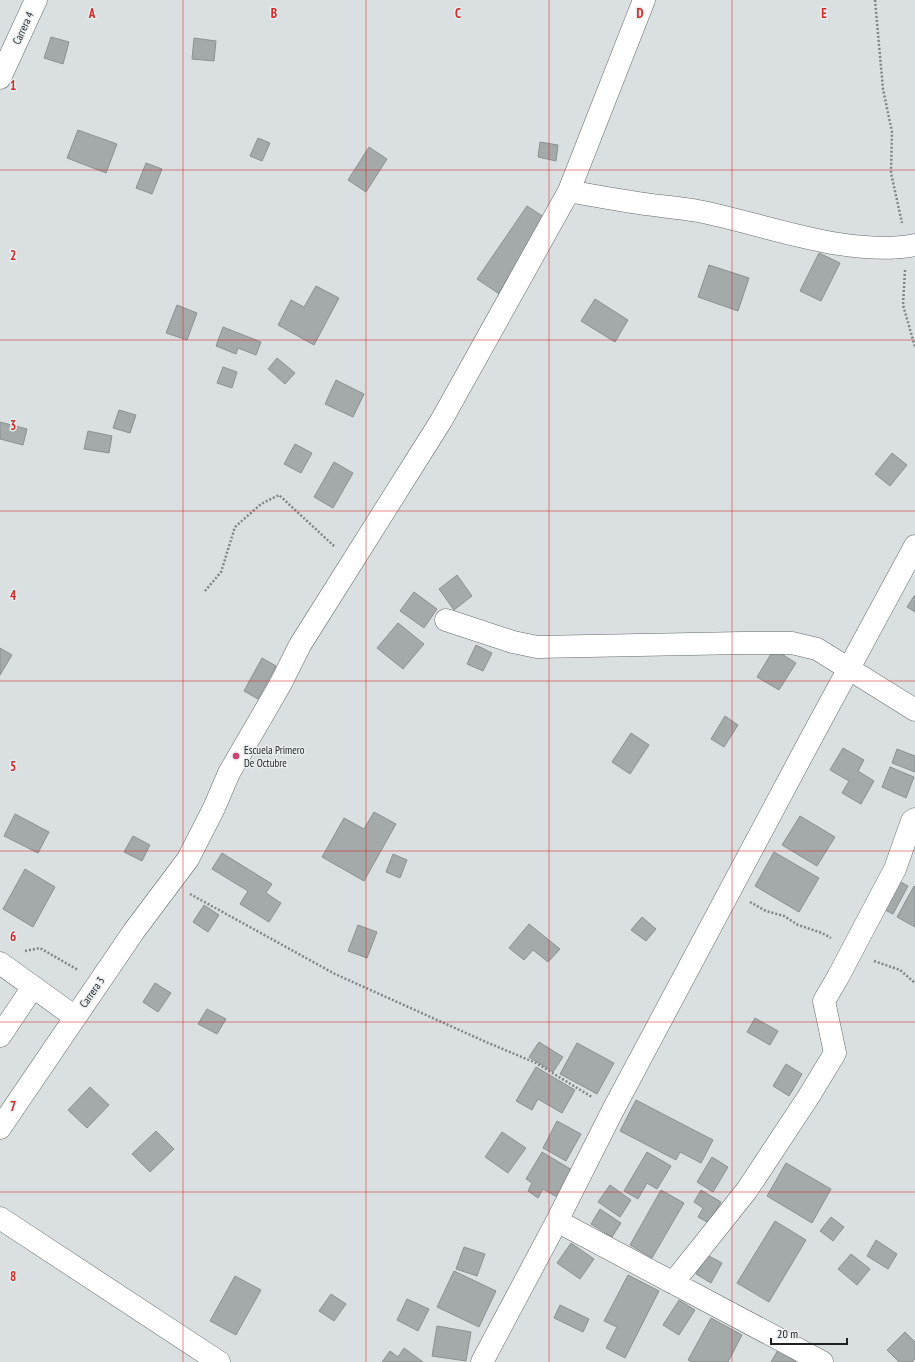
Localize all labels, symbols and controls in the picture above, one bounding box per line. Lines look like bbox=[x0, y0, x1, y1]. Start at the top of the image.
text: A bbox=[88, 5, 96, 22]
text: B bbox=[271, 5, 277, 22]
text: C bbox=[455, 5, 461, 22]
text: D bbox=[637, 5, 644, 22]
text: E bbox=[821, 5, 827, 22]
street label: Carrera 4 bbox=[9, 9, 37, 47]
text: 1 bbox=[10, 77, 16, 94]
text: 2 bbox=[10, 247, 16, 264]
text: 3 bbox=[10, 417, 16, 434]
text: 4 bbox=[10, 587, 17, 604]
place label: Escuela Primero De Octubre bbox=[244, 743, 305, 770]
marker: Escuela Primero De Octubre bbox=[231, 751, 241, 761]
text: 5 bbox=[10, 758, 16, 775]
text: 6 bbox=[10, 928, 16, 945]
street label: Carrera 3 bbox=[76, 974, 108, 1010]
text: 7 bbox=[10, 1098, 16, 1115]
text: 8 bbox=[10, 1268, 16, 1285]
scale bar bbox=[771, 1320, 847, 1346]
text: 20 m bbox=[777, 1326, 798, 1341]

